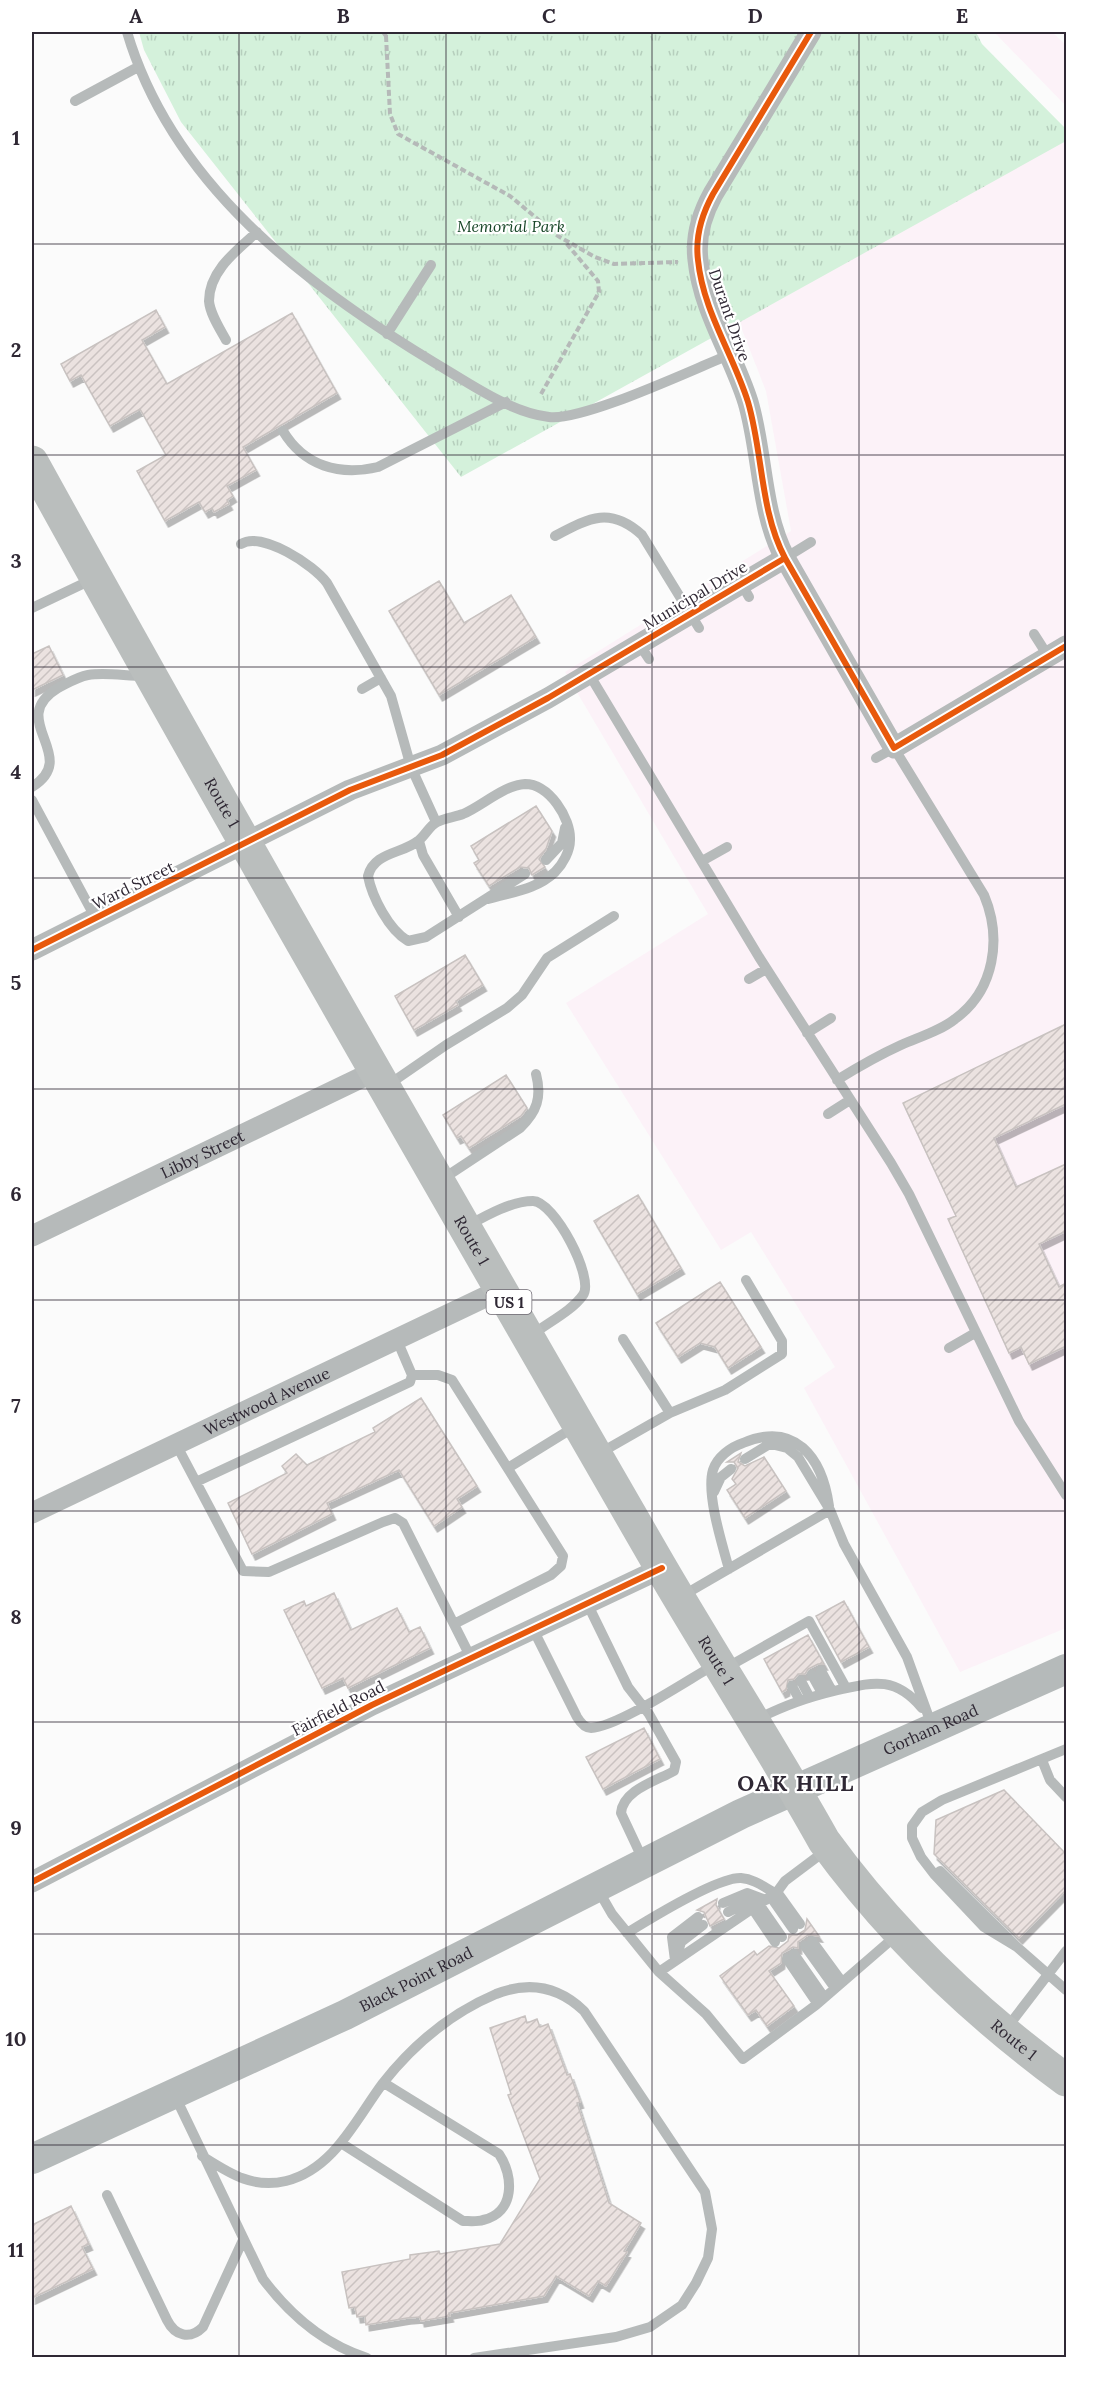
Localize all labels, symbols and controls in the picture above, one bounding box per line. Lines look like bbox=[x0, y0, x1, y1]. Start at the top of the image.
text: A bbox=[129, 3, 143, 28]
text: B bbox=[336, 3, 350, 28]
text: C bbox=[542, 3, 556, 28]
text: D bbox=[747, 3, 763, 28]
text: E bbox=[956, 3, 968, 28]
text: 1 bbox=[12, 125, 20, 150]
park label: Memorial Park bbox=[457, 216, 565, 236]
street label: Durant Drive bbox=[705, 266, 755, 364]
text: 2 bbox=[11, 337, 21, 362]
text: 3 bbox=[10, 548, 22, 573]
street label: Municipal Drive bbox=[639, 556, 751, 634]
text: 4 bbox=[11, 759, 22, 784]
street label: Route 1 bbox=[200, 774, 244, 831]
street label: Ward Street bbox=[88, 856, 178, 914]
text: 5 bbox=[11, 970, 22, 995]
street label: Libby Street bbox=[157, 1125, 248, 1183]
text: 6 bbox=[10, 1181, 22, 1206]
street label: Route 1 bbox=[450, 1212, 494, 1269]
road number: US 1 bbox=[486, 1290, 532, 1314]
street label: Westwood Avenue bbox=[200, 1362, 333, 1440]
text: 7 bbox=[11, 1393, 21, 1418]
text: 8 bbox=[10, 1604, 22, 1629]
street label: Route 1 bbox=[694, 1632, 739, 1689]
street label: Fairfield Road bbox=[288, 1676, 388, 1740]
street label: Gorham Road bbox=[880, 1699, 981, 1759]
district label: OAK HILL bbox=[737, 1769, 855, 1797]
text: 9 bbox=[10, 1815, 22, 1840]
street label: Black Point Road bbox=[356, 1942, 476, 2016]
street label: Route 1 bbox=[987, 2015, 1041, 2064]
text: 10 bbox=[6, 2026, 26, 2051]
text: 11 bbox=[8, 2237, 24, 2262]

